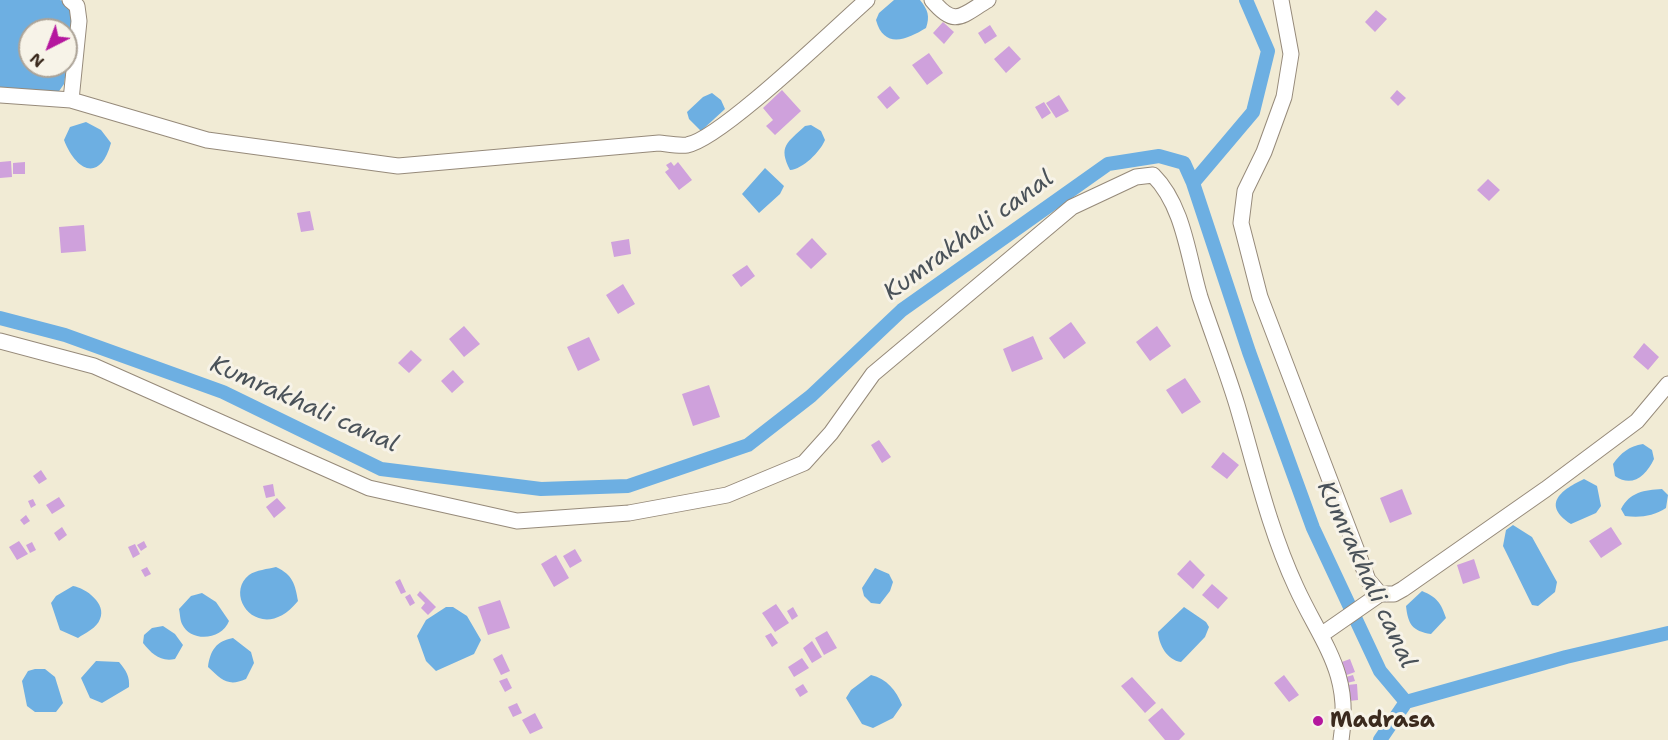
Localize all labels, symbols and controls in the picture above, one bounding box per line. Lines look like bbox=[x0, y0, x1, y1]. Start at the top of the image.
north arrow bbox=[18, 18, 78, 78]
text: N bbox=[25, 48, 49, 72]
water label: Kumrakhali canal bbox=[878, 165, 1060, 307]
water label: Kumrakhali canal bbox=[205, 351, 403, 459]
water label: Kumrakhali canal bbox=[1310, 477, 1422, 673]
place label: Madrasa bbox=[1330, 708, 1435, 734]
marker: Madrasa bbox=[1311, 714, 1325, 728]

